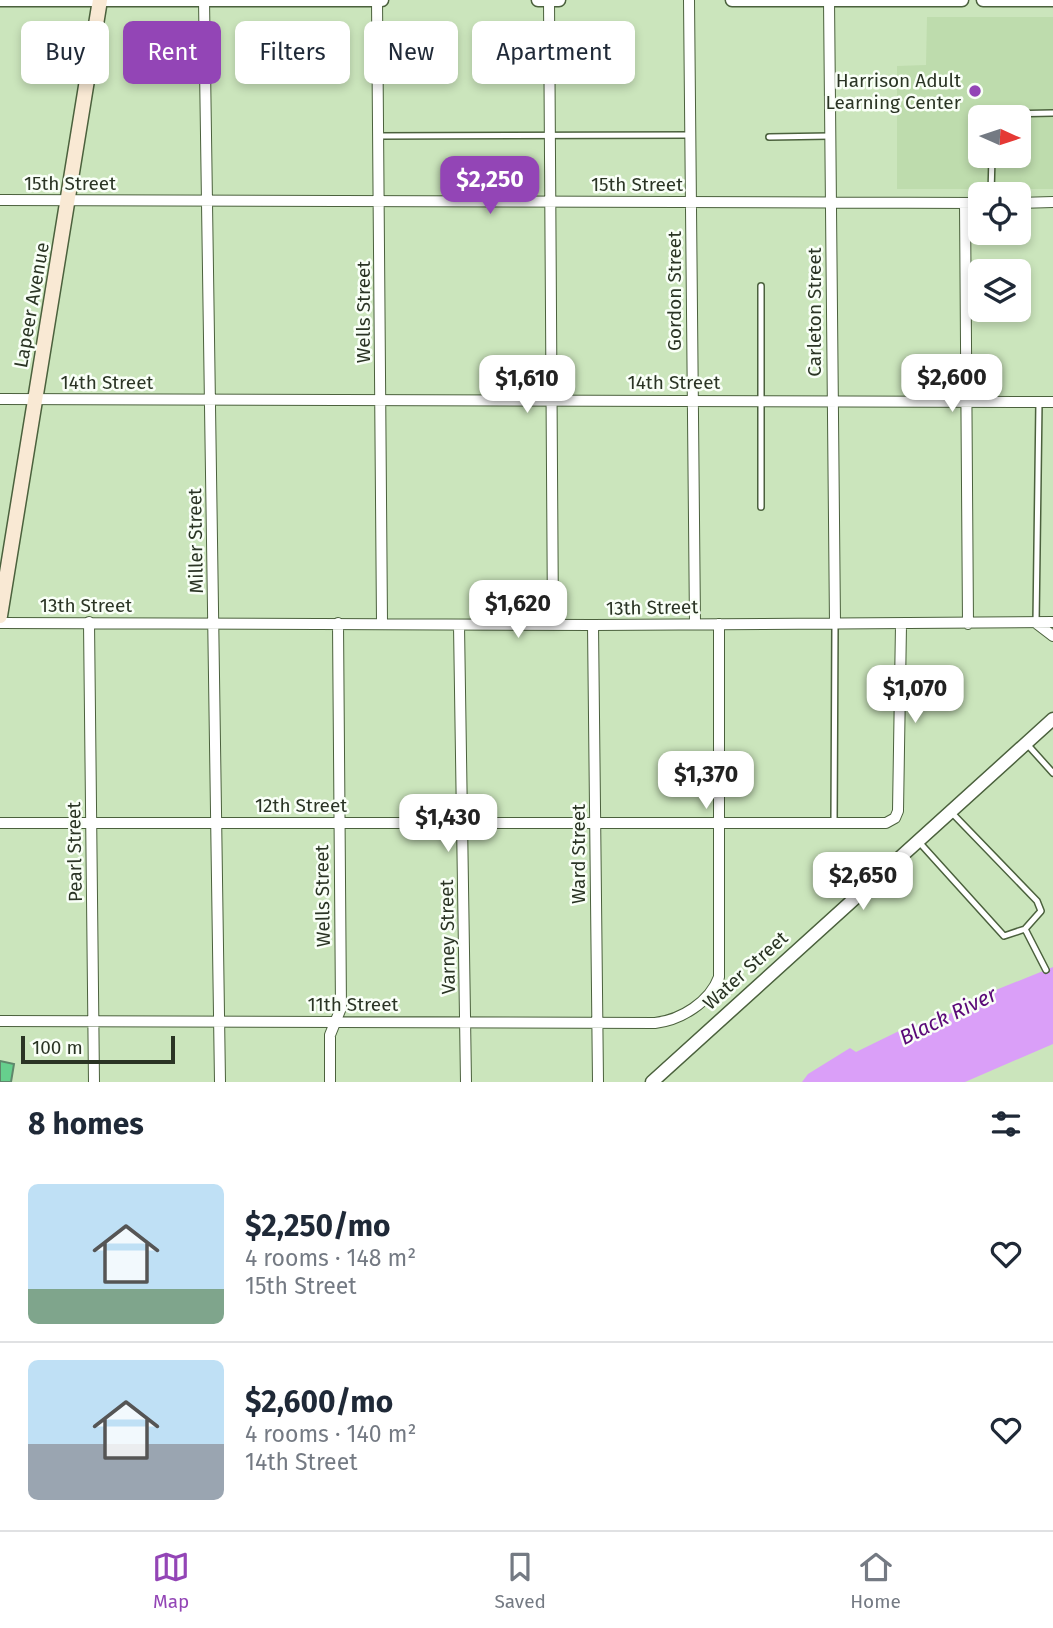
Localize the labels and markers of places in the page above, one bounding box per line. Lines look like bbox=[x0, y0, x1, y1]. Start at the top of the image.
place label: Harrison Adult Learning Center bbox=[826, 69, 962, 114]
marker: Harrison Adult Learning Center bbox=[967, 83, 983, 99]
pin: $2,250 bbox=[433, 156, 547, 216]
pin: $2,600 bbox=[895, 354, 1009, 414]
pin: $1,610 bbox=[470, 356, 584, 415]
pin: $1,620 bbox=[461, 580, 575, 640]
pin: $1,070 bbox=[858, 666, 972, 725]
pin: $1,370 bbox=[649, 752, 763, 811]
pin: $1,430 bbox=[391, 794, 505, 854]
pin: $2,650 bbox=[806, 852, 920, 912]

